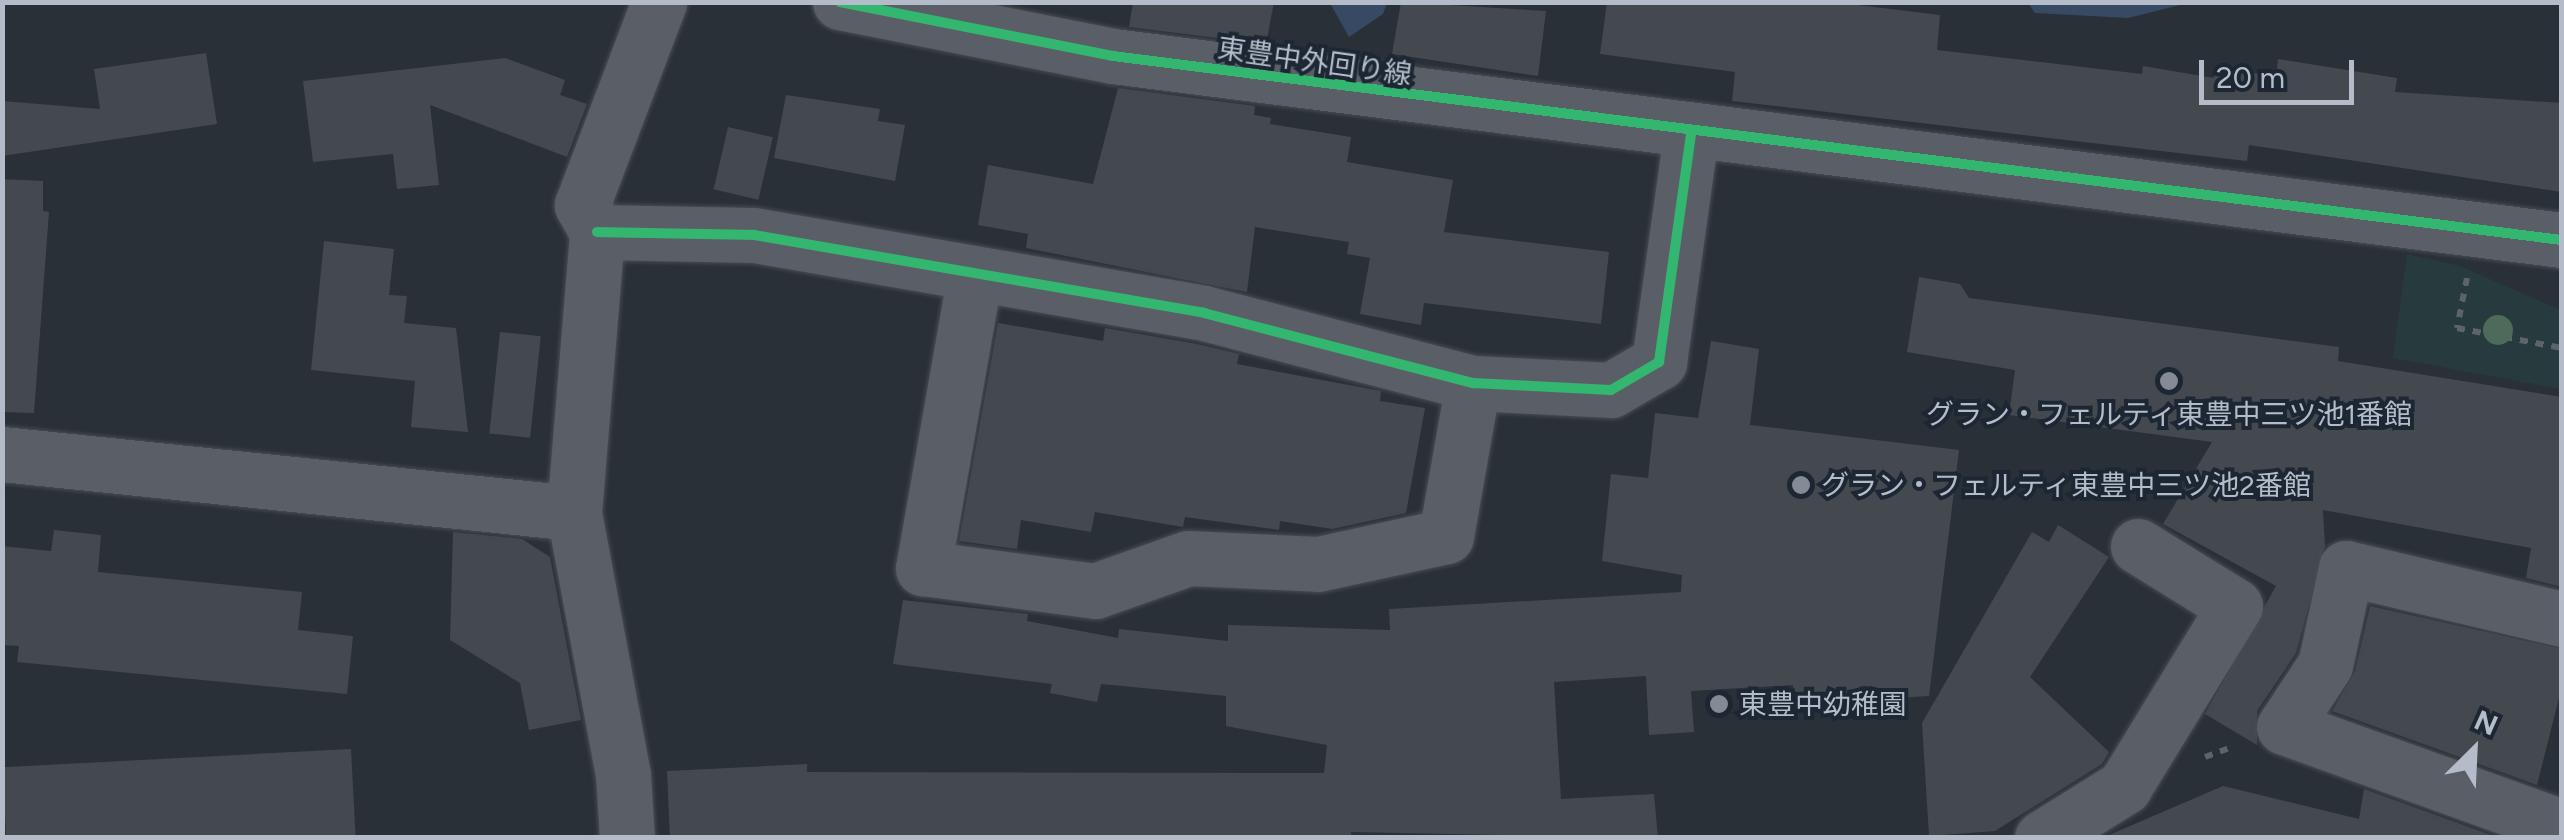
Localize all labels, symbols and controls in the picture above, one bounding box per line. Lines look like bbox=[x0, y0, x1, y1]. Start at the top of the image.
street label: 東豊中外回り線 bbox=[1216, 31, 1414, 91]
scale bar bbox=[2204, 40, 2359, 102]
text: 20 m bbox=[2216, 59, 2285, 96]
marker: グラン・フェルティ東豊中三ツ池1番館 bbox=[2158, 370, 2180, 392]
place label: グラン・フェルティ東豊中三ツ池1番館 bbox=[1925, 397, 2413, 431]
place label: グラン・フェルティ東豊中三ツ池2番館 bbox=[1821, 468, 2313, 502]
marker: グラン・フェルティ東豊中三ツ池2番館 bbox=[1790, 474, 1812, 496]
place label: 東豊中幼稚園 bbox=[1739, 687, 1907, 721]
marker: 東豊中幼稚園 bbox=[1708, 693, 1730, 715]
north arrow bbox=[2424, 700, 2524, 800]
text: N bbox=[2469, 703, 2503, 743]

